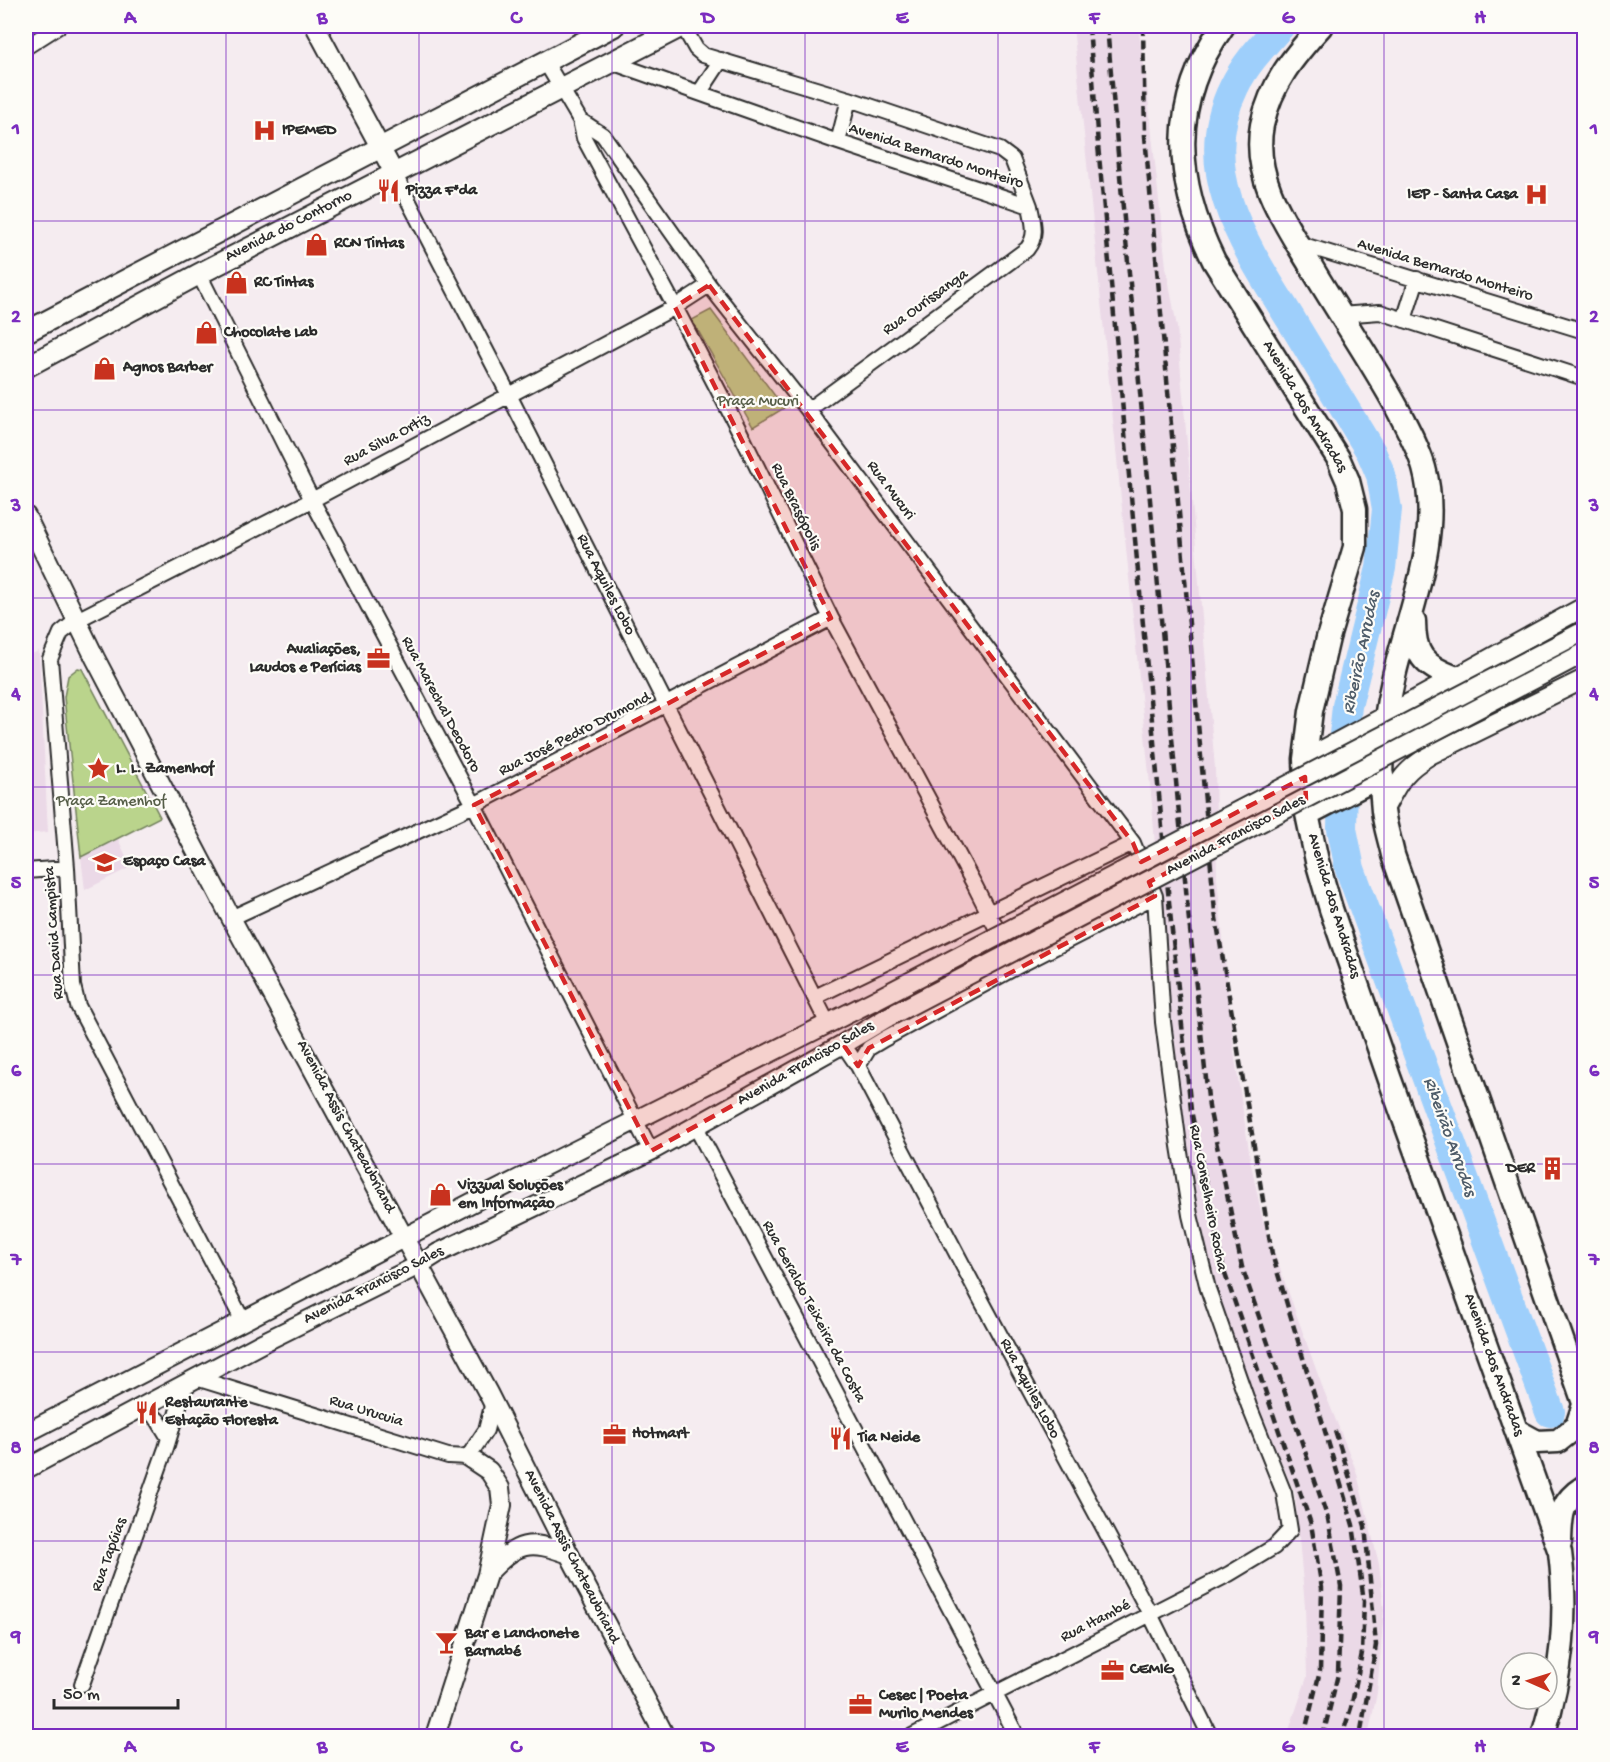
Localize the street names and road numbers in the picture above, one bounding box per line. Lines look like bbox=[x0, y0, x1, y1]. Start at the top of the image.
street label: Avenida Bernardo Monteiro bbox=[846, 120, 1026, 194]
street label: Avenida do Contorno bbox=[222, 187, 356, 267]
street label: Avenida Bernardo Monteiro bbox=[1355, 235, 1535, 307]
street label: Rua Ourissanga bbox=[880, 265, 973, 340]
street label: Avenida dos Andradas bbox=[1257, 338, 1351, 477]
street label: Rua Silva Ortiz bbox=[341, 410, 434, 472]
street label: Rua Mucuri bbox=[862, 458, 918, 524]
street label: Rua Brasópolis bbox=[766, 460, 825, 555]
street label: Rua Aquiles Lobo bbox=[571, 531, 639, 639]
street label: Rua Marechal Deodoro bbox=[396, 634, 484, 776]
street label: Rua José Pedro Drumond bbox=[496, 688, 655, 782]
street label: Avenida Francisco Sales bbox=[1163, 791, 1310, 881]
street label: Avenida dos Andradas bbox=[1302, 831, 1364, 982]
street label: Rua David Campista bbox=[41, 865, 69, 1000]
street label: Avenida Francisco Sales bbox=[734, 1017, 879, 1111]
street label: Avenida Assis Chateaubriand bbox=[291, 1037, 399, 1218]
street label: Rua Conselheiro Rocha bbox=[1184, 1123, 1231, 1274]
street label: Rua Geraldo Teixeira da Costa bbox=[757, 1218, 870, 1407]
street label: Avenida Francisco Sales bbox=[301, 1242, 448, 1330]
street label: Avenida dos Andradas bbox=[1458, 1291, 1528, 1440]
street label: Rua Aquiles Lobo bbox=[995, 1336, 1063, 1442]
street label: Rua Urucuia bbox=[327, 1392, 406, 1433]
street label: Avenida Assis Chateaubriand bbox=[519, 1467, 624, 1649]
street label: Rua Tapúias bbox=[88, 1514, 133, 1595]
street label: Rua Itambé bbox=[1058, 1596, 1135, 1648]

